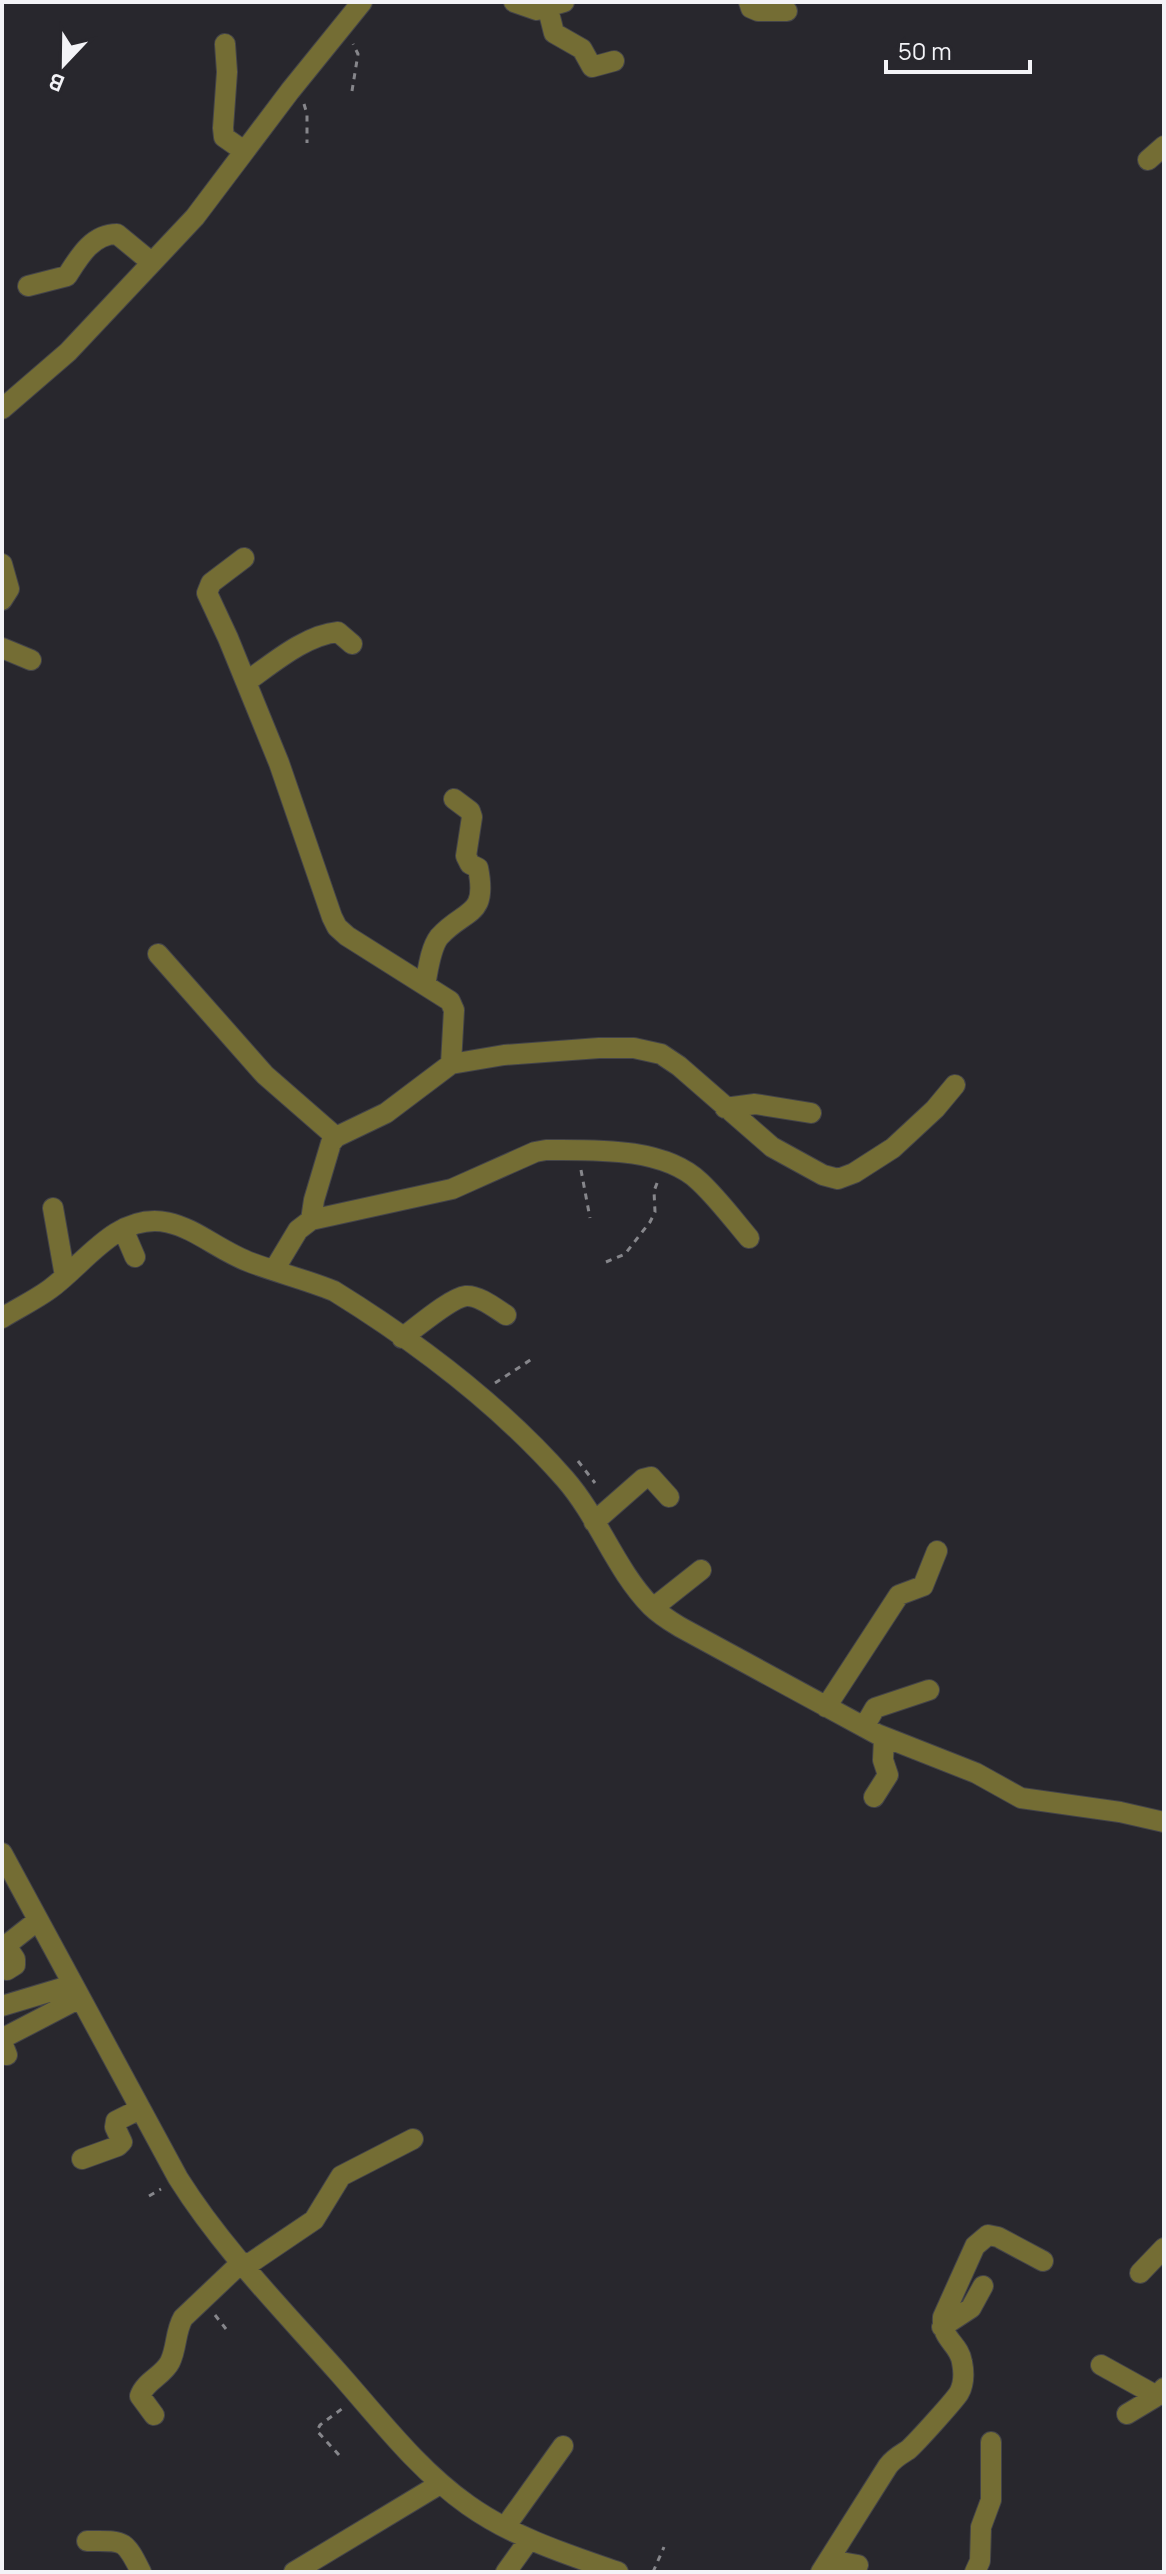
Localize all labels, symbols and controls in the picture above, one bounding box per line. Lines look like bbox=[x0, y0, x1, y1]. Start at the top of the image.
north arrow bbox=[24, 24, 104, 104]
scale bar bbox=[886, 24, 1030, 74]
text: 50 m bbox=[898, 34, 952, 67]
text: B bbox=[44, 66, 69, 99]

